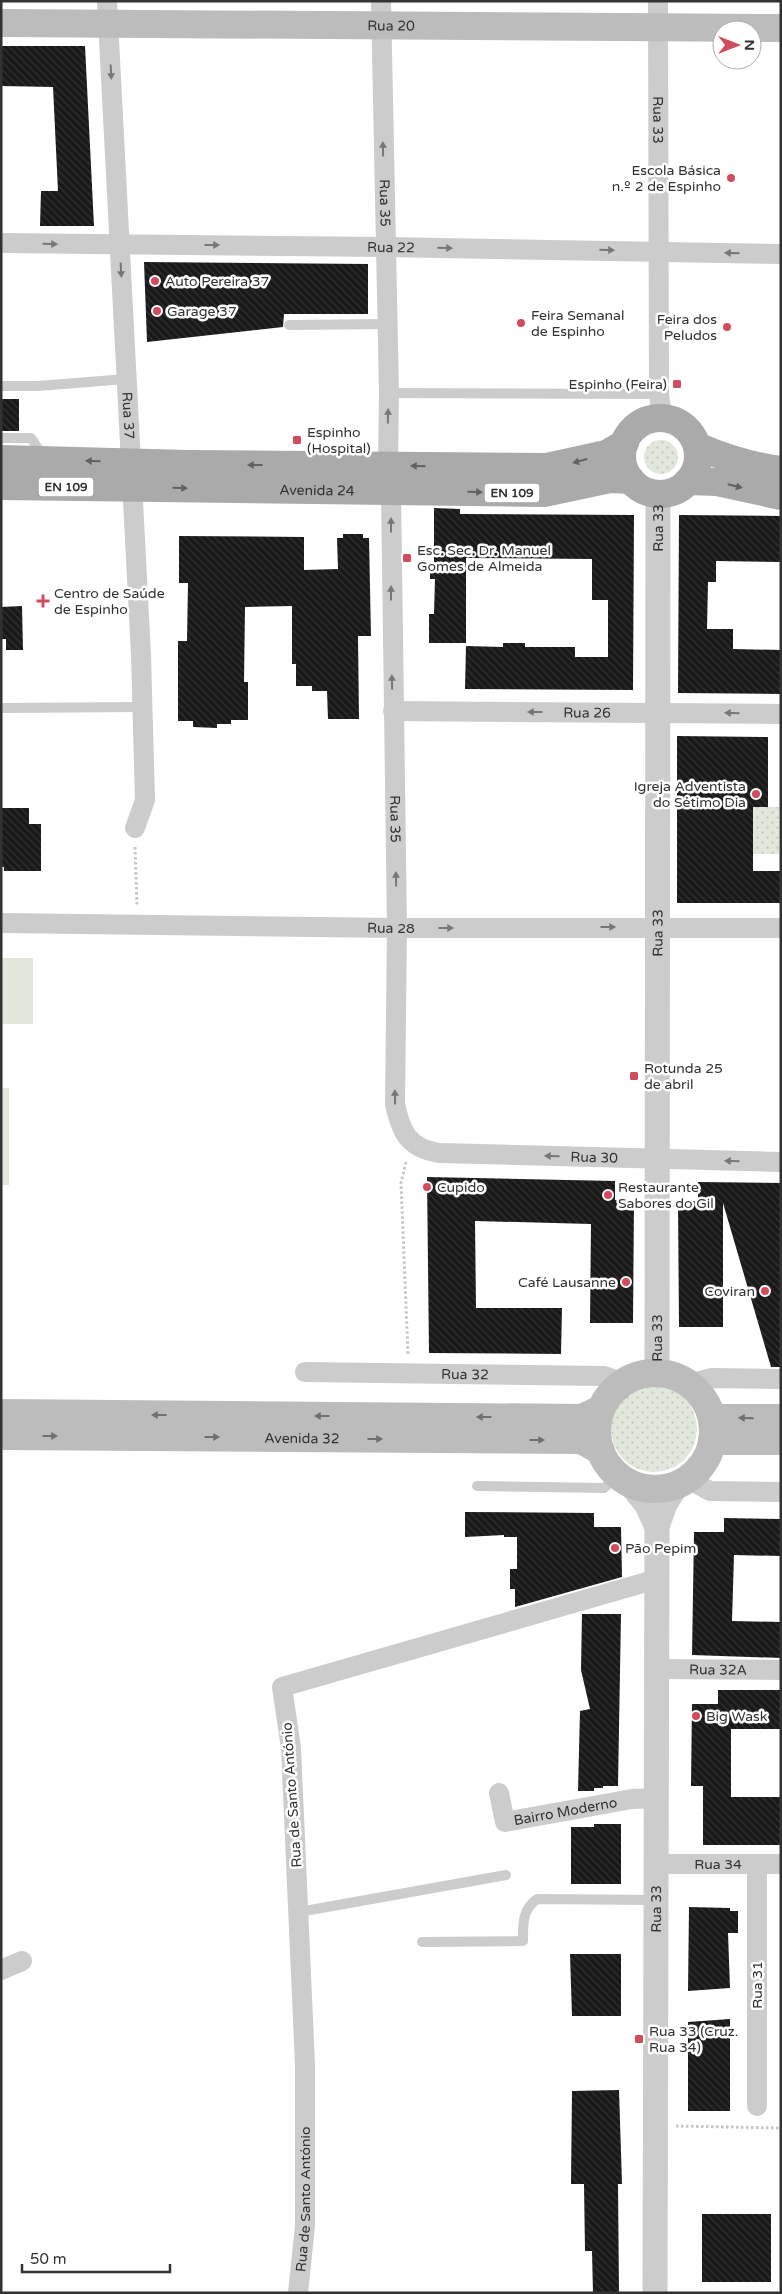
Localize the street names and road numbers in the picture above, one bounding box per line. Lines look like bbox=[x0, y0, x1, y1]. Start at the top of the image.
street label: Rua 20 bbox=[367, 17, 415, 34]
street label: Rua 33 bbox=[650, 96, 667, 144]
street label: Rua 35 bbox=[376, 179, 394, 227]
street label: Rua 22 bbox=[367, 238, 415, 256]
street label: Rua 37 bbox=[119, 391, 138, 440]
road number: EN 109 bbox=[38, 478, 94, 497]
street label: Avenida 24 bbox=[279, 481, 355, 499]
road number: EN 109 bbox=[484, 483, 540, 502]
street label: Rua 33 bbox=[649, 504, 666, 552]
street label: Rua 26 bbox=[563, 704, 611, 721]
street label: Rua 35 bbox=[387, 795, 404, 843]
street label: Rua 33 bbox=[649, 909, 666, 957]
street label: Rua 28 bbox=[367, 919, 415, 937]
street label: Rua 30 bbox=[570, 1148, 618, 1166]
street label: Rua 33 bbox=[649, 1314, 666, 1362]
street label: Rua 32 bbox=[441, 1365, 489, 1383]
street label: Avenida 32 bbox=[264, 1429, 340, 1447]
street label: Rua 32A bbox=[689, 1661, 747, 1678]
street label: Rua de Santo António bbox=[278, 1722, 306, 1868]
street label: Bairro Moderno bbox=[512, 1793, 618, 1829]
street label: Rua 34 bbox=[694, 1856, 742, 1873]
street label: Rua 33 bbox=[647, 1885, 665, 1933]
street label: Rua 31 bbox=[749, 1961, 766, 2009]
street label: Rua de Santo António bbox=[292, 2126, 314, 2273]

